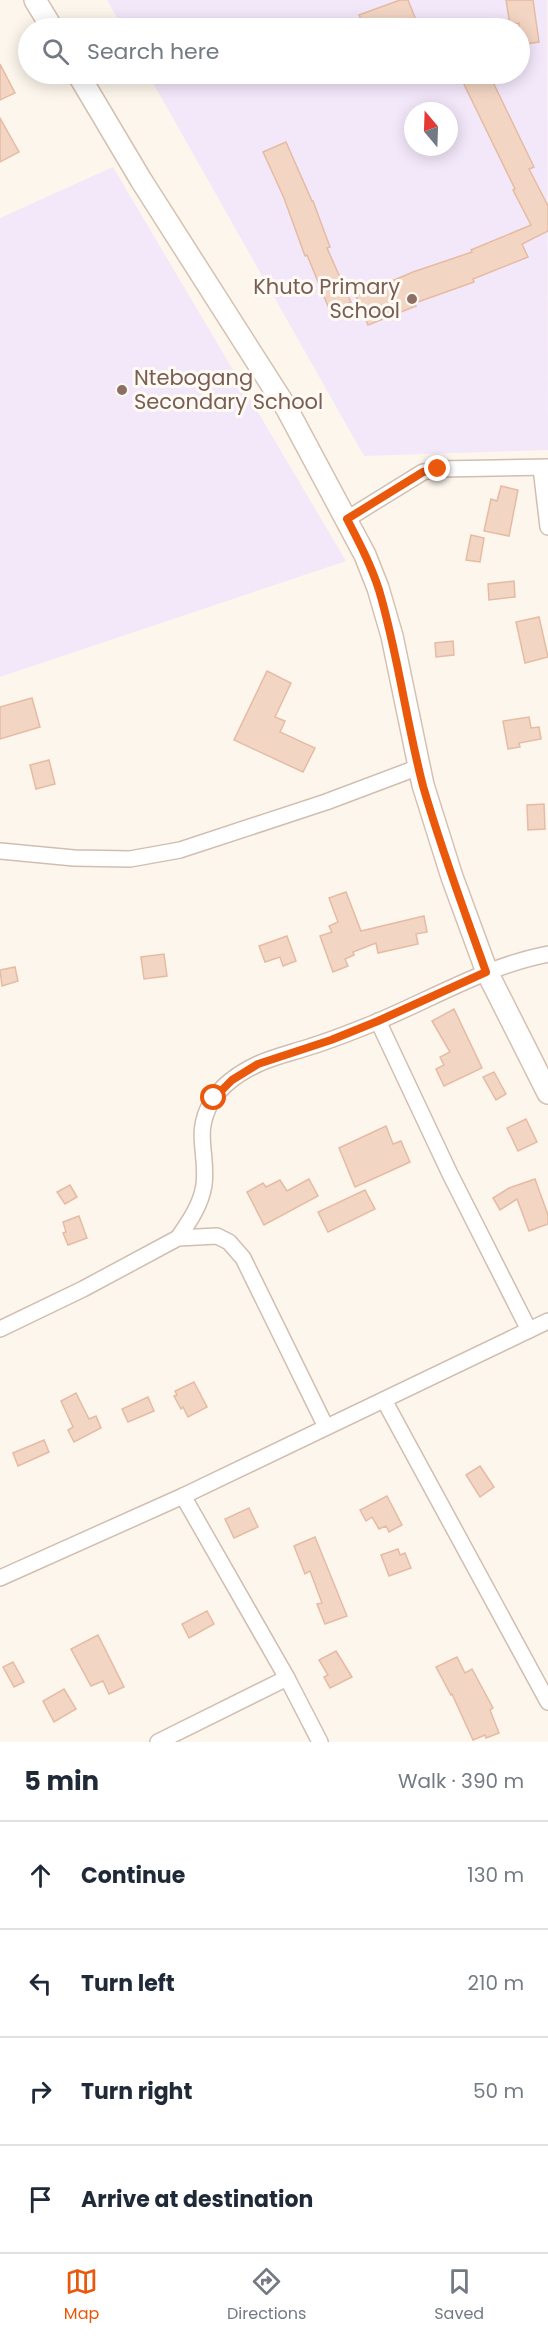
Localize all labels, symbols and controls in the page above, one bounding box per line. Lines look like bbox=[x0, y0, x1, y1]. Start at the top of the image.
search box bbox=[18, 18, 530, 84]
icon: search bbox=[39, 35, 72, 68]
text: Search here bbox=[87, 36, 220, 67]
north arrow bbox=[404, 102, 458, 156]
place label: Khuto Primary School bbox=[253, 272, 400, 325]
marker: Khuto Primary School bbox=[405, 292, 419, 306]
place label: Ntebogang Secondary School bbox=[134, 363, 323, 416]
marker: Ntebogang Secondary School bbox=[115, 383, 129, 397]
route end bbox=[424, 455, 450, 481]
route start bbox=[200, 1084, 226, 1110]
text: 5 min bbox=[24, 1763, 99, 1799]
text: Walk · 390 m bbox=[398, 1767, 524, 1795]
icon: ahead bbox=[24, 1859, 57, 1892]
text: Continue bbox=[81, 1860, 185, 1891]
text: 130 m bbox=[467, 1861, 524, 1889]
icon: left bbox=[24, 1967, 57, 2000]
text: Turn left bbox=[81, 1968, 175, 1999]
text: 210 m bbox=[468, 1969, 524, 1997]
icon: right bbox=[24, 2075, 57, 2108]
text: Turn right bbox=[81, 2076, 192, 2107]
text: 50 m bbox=[473, 2077, 524, 2105]
icon: arrive bbox=[24, 2183, 57, 2216]
text: Arrive at destination bbox=[81, 2184, 313, 2215]
tab: Map bbox=[64, 2265, 99, 2326]
tab: Directions bbox=[227, 2265, 306, 2326]
tab: Saved bbox=[434, 2265, 484, 2326]

